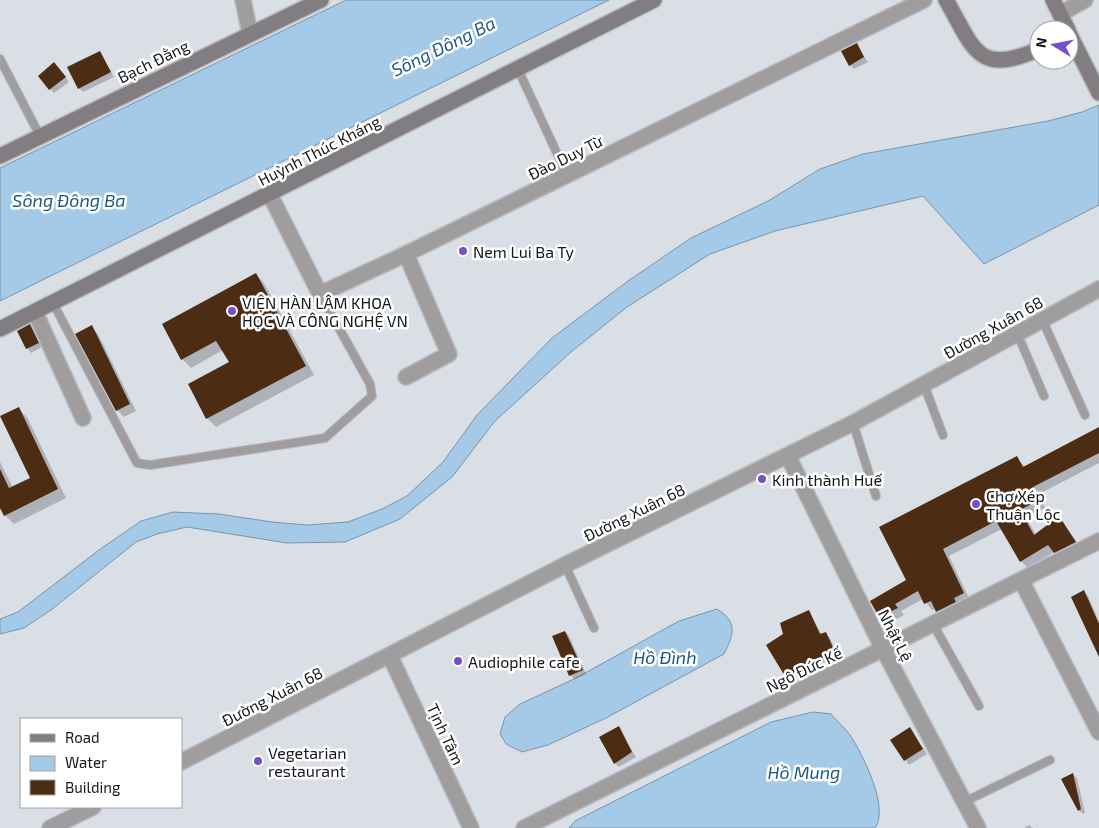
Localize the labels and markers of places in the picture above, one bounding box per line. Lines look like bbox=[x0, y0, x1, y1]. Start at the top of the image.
place label: Nem Lui Ba Ty bbox=[473, 242, 574, 261]
marker: Nem Lui Ba Ty bbox=[457, 245, 469, 257]
place label: VIỆN HÀN LÂM KHOA HỌC VÀ CÔNG NGHỆ VN bbox=[242, 293, 408, 330]
marker: VIỆN HÀN LÂM KHOA HỌC VÀ CÔNG NGHỆ VN bbox=[226, 305, 238, 317]
place label: Kinh thành Huế bbox=[772, 470, 882, 489]
marker: Kinh thành Huế bbox=[756, 473, 768, 485]
place label: Chợ Xép Thuận Lộc bbox=[986, 486, 1061, 523]
marker: Chợ Xép Thuận Lộc bbox=[970, 498, 982, 510]
place label: Audiophile cafe bbox=[468, 652, 580, 671]
marker: Audiophile cafe bbox=[452, 655, 464, 667]
place label: Vegetarian restaurant bbox=[268, 743, 347, 780]
marker: Vegetarian restaurant bbox=[252, 755, 264, 767]

